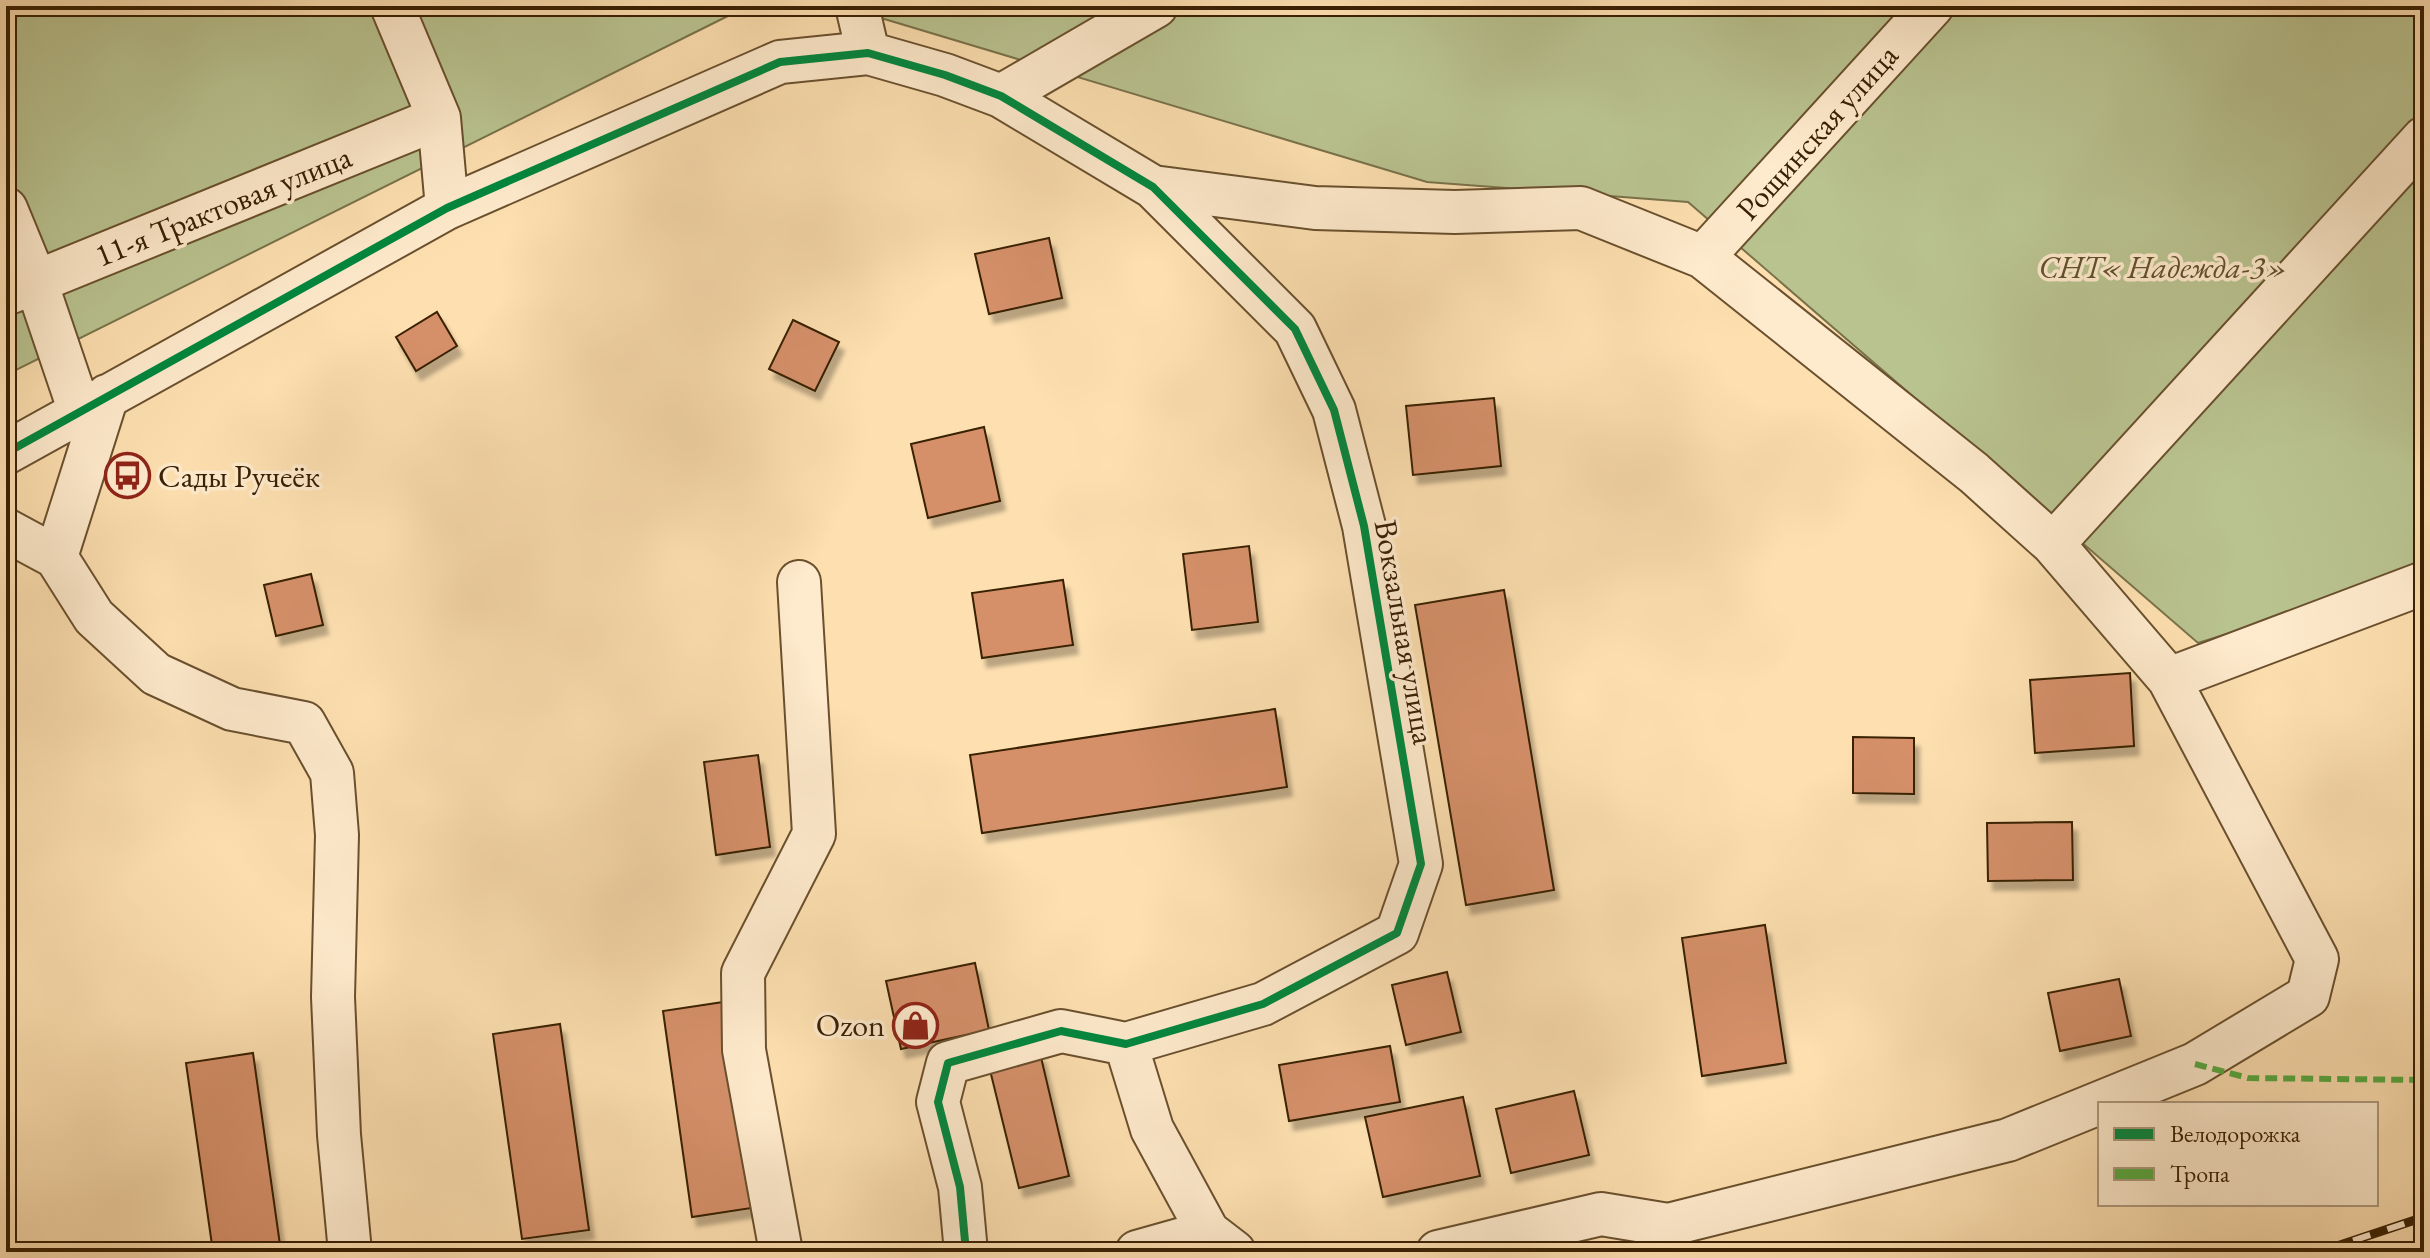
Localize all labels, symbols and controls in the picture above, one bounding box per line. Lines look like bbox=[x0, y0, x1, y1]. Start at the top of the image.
street label: Рощинская улица bbox=[1727, 35, 1907, 229]
street label: 11-я Трактовая улица bbox=[88, 135, 358, 277]
park label: СНТ« Надежда-3» bbox=[2038, 246, 2288, 288]
bus stop icon: Сады Ручеёк bbox=[103, 452, 151, 500]
place label: Сады Ручеёк bbox=[158, 455, 320, 497]
street label: Вокзальная улица bbox=[1365, 516, 1445, 748]
shop icon: Ozon bbox=[892, 1001, 940, 1049]
place label: Ozon bbox=[816, 1004, 885, 1046]
legend bbox=[2098, 1102, 2378, 1206]
text: Велодорожка bbox=[2170, 1118, 2301, 1149]
text: Тропа bbox=[2170, 1158, 2230, 1189]

